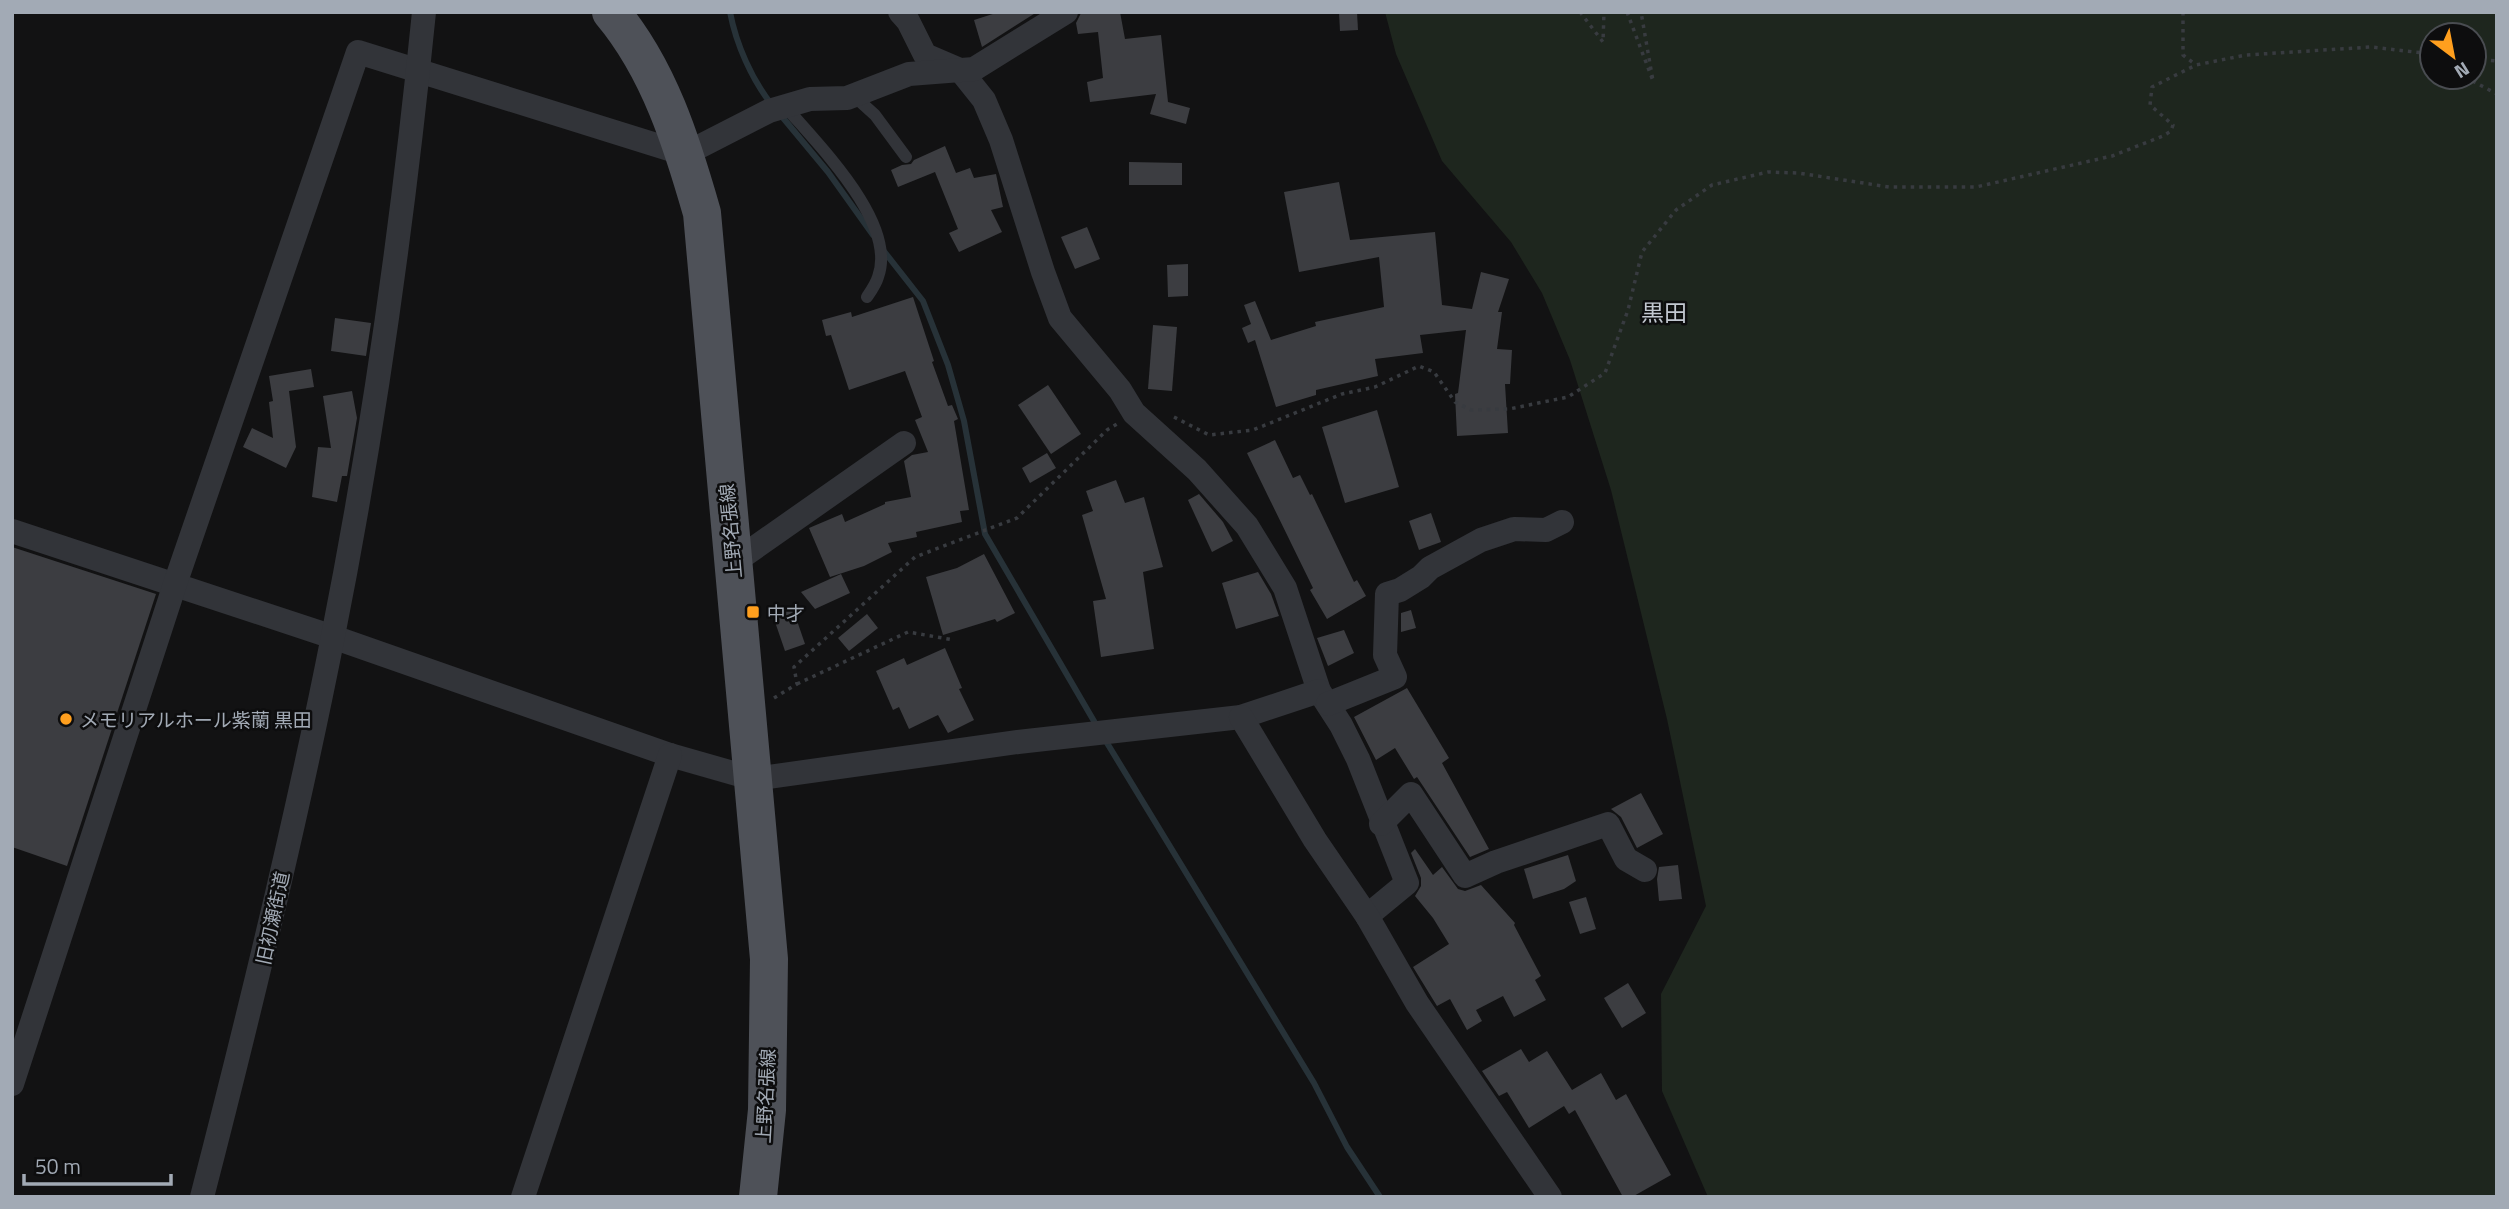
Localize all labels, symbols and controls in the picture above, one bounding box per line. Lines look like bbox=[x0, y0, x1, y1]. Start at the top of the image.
north arrow bbox=[2418, 21, 2488, 91]
text: N bbox=[2449, 55, 2476, 87]
district label: 黒田 bbox=[1641, 295, 1687, 330]
street label: 上野名張線 bbox=[711, 482, 749, 580]
place label: 中才 bbox=[767, 598, 805, 627]
marker: 中才 bbox=[745, 604, 761, 620]
place label: メモリアルホール紫蘭 黒田 bbox=[80, 705, 312, 734]
marker: メモリアルホール紫蘭 黒田 bbox=[58, 711, 74, 727]
street label: 旧初瀬街道 bbox=[248, 869, 296, 967]
street label: 上野名張線 bbox=[748, 1048, 782, 1144]
scale bar bbox=[24, 1142, 172, 1186]
text: 50 m bbox=[35, 1150, 81, 1182]

